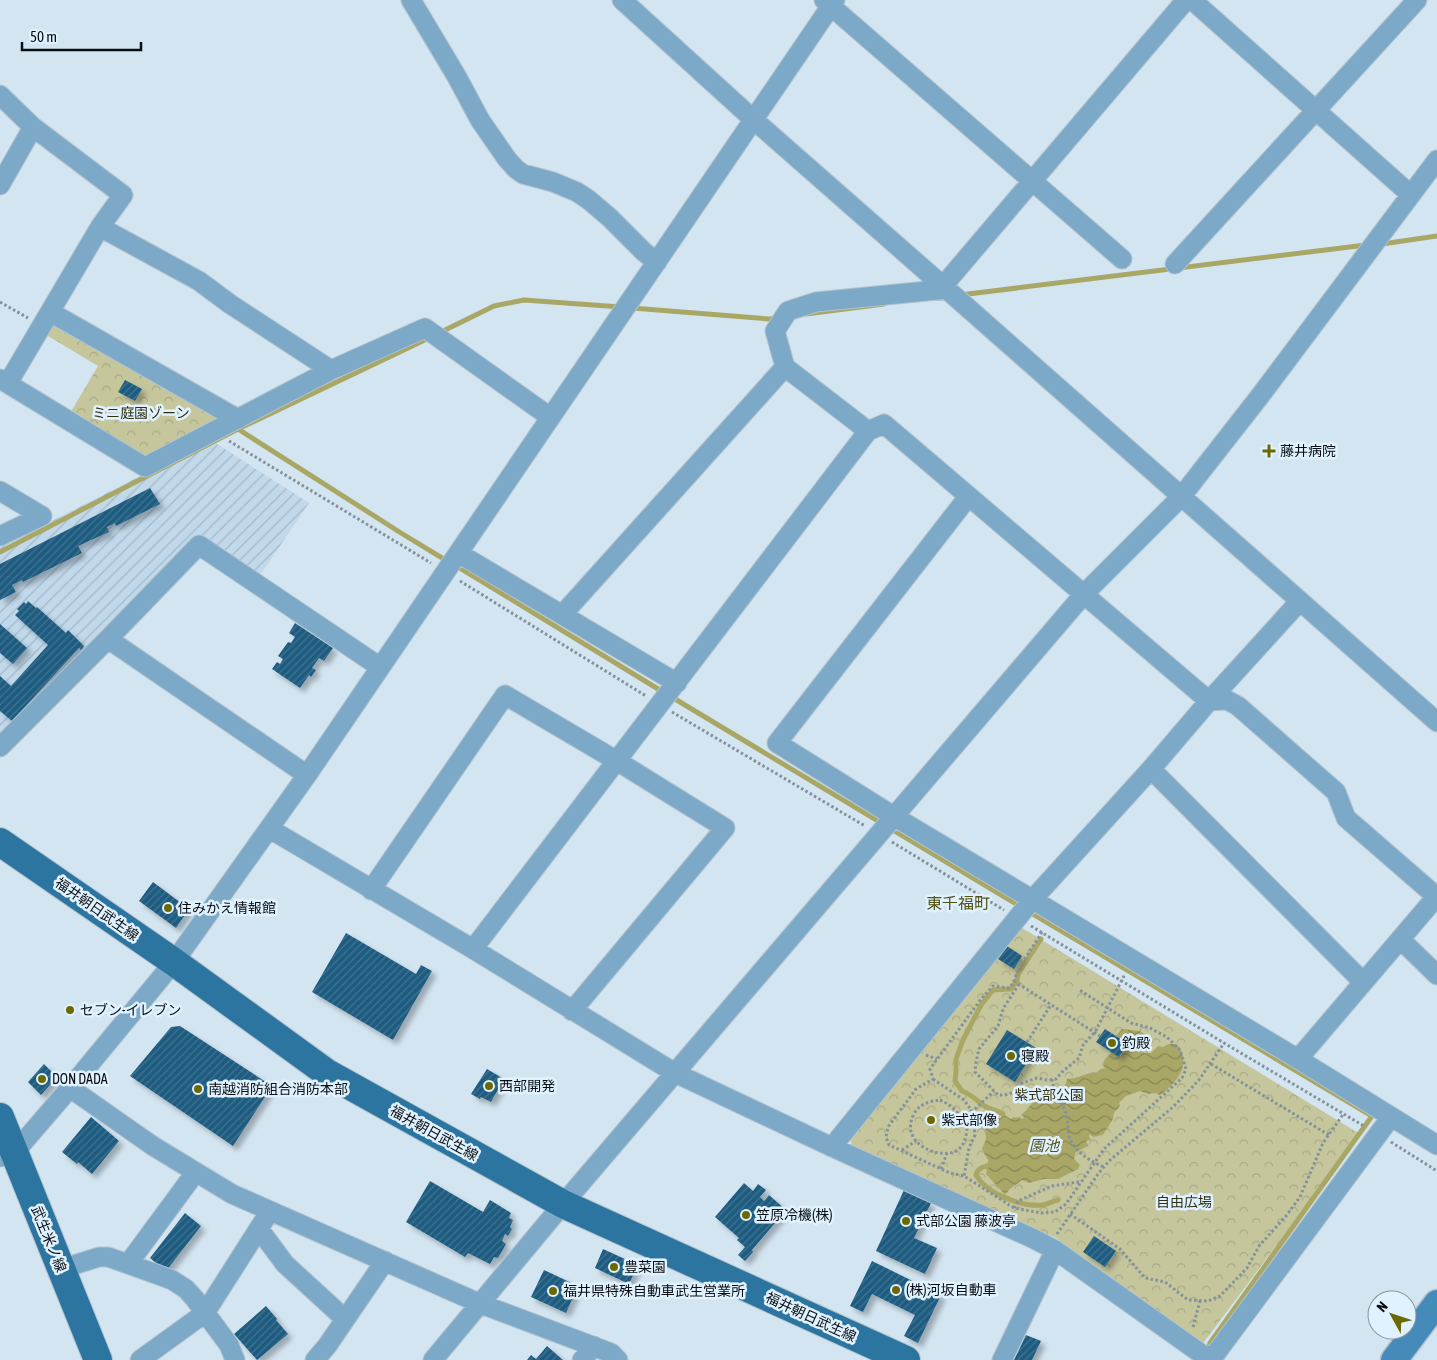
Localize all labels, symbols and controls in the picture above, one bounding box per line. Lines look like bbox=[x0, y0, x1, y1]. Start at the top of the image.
scale bar bbox=[22, 20, 141, 52]
text: 50 m bbox=[30, 28, 57, 45]
park label: ミニ庭園ゾーン bbox=[92, 405, 190, 421]
place label: 藤井病院 bbox=[1280, 443, 1336, 459]
marker: 藤井病院 bbox=[1262, 444, 1276, 458]
street label: 福井朝日武生線 bbox=[52, 874, 142, 944]
district label: 東千福町 bbox=[926, 894, 990, 912]
place label: 住みかえ情報館 bbox=[178, 900, 276, 916]
marker: 住みかえ情報館 bbox=[162, 902, 174, 914]
place label: セブン-イレブン bbox=[80, 1002, 182, 1018]
marker: セブン-イレブン bbox=[64, 1004, 76, 1016]
place label: 釣殿 bbox=[1122, 1035, 1150, 1051]
marker: 釣殿 bbox=[1106, 1037, 1118, 1049]
place label: 寝殿 bbox=[1021, 1048, 1049, 1064]
marker: 寝殿 bbox=[1005, 1050, 1017, 1062]
place label: DON DADA bbox=[52, 1071, 108, 1087]
marker: DON DADA bbox=[36, 1073, 48, 1085]
place label: 西部開発 bbox=[499, 1078, 555, 1094]
marker: 西部開発 bbox=[483, 1080, 495, 1092]
place label: 南越消防組合消防本部 bbox=[208, 1081, 348, 1097]
marker: 南越消防組合消防本部 bbox=[192, 1083, 204, 1095]
park label: 紫式部公園 bbox=[1014, 1087, 1084, 1103]
street label: 福井朝日武生線 bbox=[387, 1102, 481, 1164]
place label: 紫式部像 bbox=[941, 1112, 997, 1128]
marker: 紫式部像 bbox=[925, 1114, 937, 1126]
water label: 園池 bbox=[1029, 1137, 1061, 1154]
park label: 自由広場 bbox=[1156, 1194, 1212, 1210]
street label: 武生米ノ線 bbox=[28, 1204, 70, 1274]
place label: 笠原冷機(株) bbox=[756, 1207, 833, 1223]
marker: 笠原冷機(株) bbox=[740, 1209, 752, 1221]
place label: 式部公園 藤波亭 bbox=[916, 1213, 1016, 1229]
marker: 式部公園 藤波亭 bbox=[900, 1215, 912, 1227]
place label: 豊菜園 bbox=[624, 1259, 666, 1275]
marker: 豊菜園 bbox=[608, 1261, 620, 1273]
place label: (株)河坂自動車 bbox=[906, 1282, 997, 1298]
place label: 福井県特殊自動車武生営業所 bbox=[563, 1283, 745, 1299]
marker: (株)河坂自動車 bbox=[890, 1284, 902, 1296]
marker: 福井県特殊自動車武生営業所 bbox=[547, 1285, 559, 1297]
street label: 福井朝日武生線 bbox=[763, 1289, 859, 1345]
north arrow bbox=[1367, 1290, 1417, 1340]
text: N bbox=[1373, 1298, 1391, 1315]

